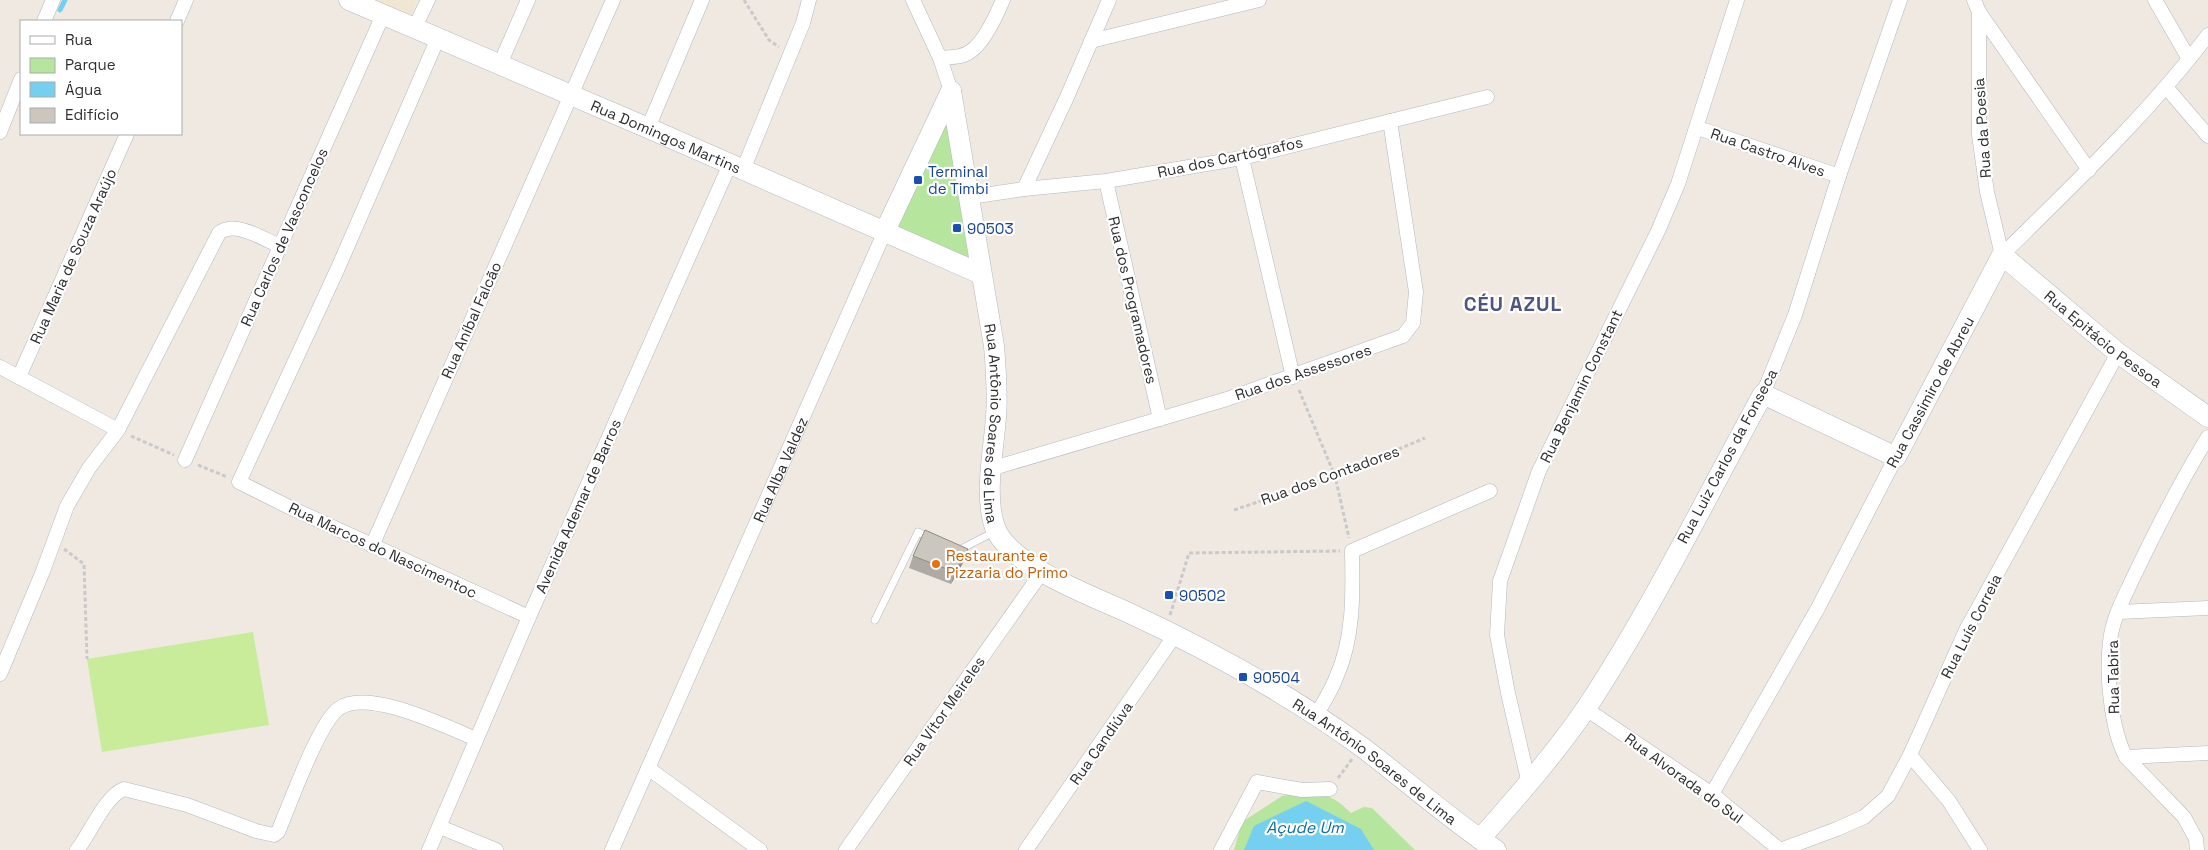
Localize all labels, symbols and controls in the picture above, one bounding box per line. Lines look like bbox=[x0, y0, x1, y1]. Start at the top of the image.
legend bbox=[20, 20, 182, 135]
text: Rua bbox=[65, 30, 93, 49]
text: Parque bbox=[65, 55, 116, 74]
street label: Rua da Poesia bbox=[1969, 77, 1995, 179]
text: Água bbox=[65, 80, 102, 99]
street label: Rua Domingos Martins bbox=[588, 95, 744, 177]
text: Edifício bbox=[65, 105, 119, 124]
street label: Rua Castro Alves bbox=[1708, 123, 1828, 181]
street label: Rua dos Cartógrafos bbox=[1156, 132, 1305, 182]
street label: Rua Carlos de Vasconcelos bbox=[236, 145, 332, 329]
place label: Terminal de Timbi bbox=[928, 162, 989, 198]
street label: Rua Maria de Souza Araújo bbox=[26, 165, 120, 347]
marker: Terminal de Timbi bbox=[912, 174, 924, 186]
street label: Rua dos Programadores bbox=[1104, 214, 1162, 386]
place label: 90503 bbox=[967, 219, 1013, 238]
marker: 90503 bbox=[951, 222, 963, 234]
street label: Rua Aníbal Falcão bbox=[437, 259, 505, 381]
street label: Rua Epitácio Pessoa bbox=[2041, 286, 2166, 391]
district label: CÉU AZUL bbox=[1464, 291, 1562, 317]
street label: Rua Benjamin Constant bbox=[1536, 306, 1626, 466]
street label: Rua Cassimiro de Abreu bbox=[1882, 313, 1978, 471]
street label: Rua Antônio Soares de Lima bbox=[980, 322, 1006, 525]
street label: Rua dos Assessores bbox=[1232, 340, 1374, 404]
street label: Rua Luiz Carlos da Fonseca bbox=[1673, 365, 1781, 547]
street label: Rua Alba Valdez bbox=[748, 414, 811, 525]
street label: Avenida Ademar de Barros bbox=[531, 416, 625, 596]
street label: Rua dos Contadores bbox=[1258, 441, 1402, 509]
street label: Rua Marcos do Nascimentoc bbox=[286, 498, 480, 602]
place label: Restaurante e Pizzaria do Primo bbox=[946, 546, 1068, 582]
marker: Restaurante e Pizzaria do Primo bbox=[930, 558, 942, 570]
street label: Rua Luís Correia bbox=[1936, 570, 2006, 682]
place label: 90502 bbox=[1179, 586, 1225, 605]
marker: 90502 bbox=[1163, 589, 1175, 601]
street label: Rua Tabira bbox=[2103, 639, 2123, 714]
street label: Rua Vítor Meireles bbox=[899, 652, 989, 770]
place label: 90504 bbox=[1253, 668, 1300, 687]
marker: 90504 bbox=[1237, 671, 1249, 683]
street label: Rua Antônio Soares de Lima bbox=[1289, 694, 1461, 829]
street label: Rua Candiúva bbox=[1065, 697, 1137, 788]
street label: Rua Alvorada do Sul bbox=[1621, 729, 1747, 827]
water label: Açude Um bbox=[1266, 817, 1345, 838]

